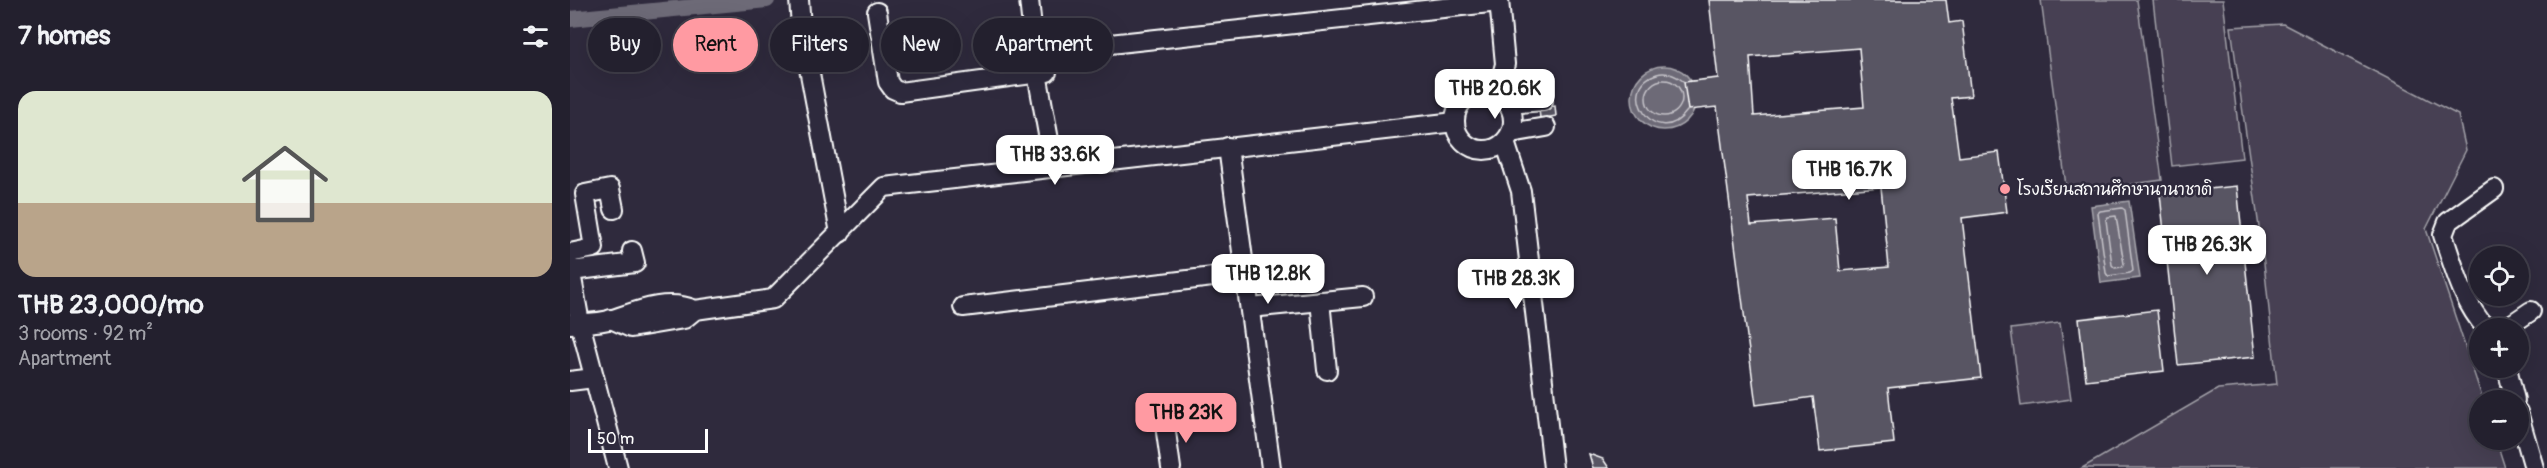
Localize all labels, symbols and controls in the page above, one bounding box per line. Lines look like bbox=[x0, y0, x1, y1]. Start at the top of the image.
chip: Buy bbox=[588, 18, 661, 72]
chip: Rent bbox=[673, 18, 758, 72]
chip: Filters bbox=[770, 18, 869, 72]
chip: New bbox=[881, 18, 961, 72]
chip: Apartment bbox=[973, 18, 1113, 72]
text: 7 homes bbox=[18, 20, 110, 52]
icon: filters bbox=[519, 20, 552, 53]
pin: THB 20.6K bbox=[1426, 69, 1564, 120]
text: THB 20.6K bbox=[1449, 76, 1541, 101]
icon: home bbox=[231, 130, 339, 238]
pin: THB 33.6K bbox=[986, 135, 1124, 186]
text: THB 33.6K bbox=[1010, 142, 1100, 167]
pin: THB 16.7K bbox=[1780, 150, 1918, 201]
text: THB 16.7K bbox=[1806, 157, 1892, 182]
place label: โรงเรียนสถานศึกษานานาชาติ bbox=[2017, 178, 2212, 200]
marker: โรงเรียนสถานศึกษานานาชาติ bbox=[1998, 182, 2012, 196]
pin: THB 26.3K bbox=[2138, 225, 2276, 276]
text: THB 26.3K bbox=[2162, 232, 2252, 257]
map controls bbox=[2469, 246, 2529, 450]
button: locate bbox=[2469, 246, 2529, 306]
pin: THB 12.8K bbox=[1199, 254, 1337, 305]
pin: THB 28.3K bbox=[1447, 259, 1585, 310]
text: THB 12.8K bbox=[1226, 261, 1310, 286]
text: THB 28.3K bbox=[1472, 266, 1560, 291]
text: THB 23,000/mo bbox=[18, 289, 204, 321]
button: + bbox=[2469, 318, 2529, 378]
text: 3 rooms · 92 m² bbox=[18, 321, 153, 346]
text: Apartment bbox=[18, 346, 111, 371]
button: − bbox=[2469, 390, 2529, 450]
pin: THB 23K bbox=[1131, 393, 1241, 444]
text: THB 23K bbox=[1149, 400, 1223, 425]
scale bar bbox=[588, 426, 708, 454]
text: 50 m bbox=[597, 429, 634, 449]

